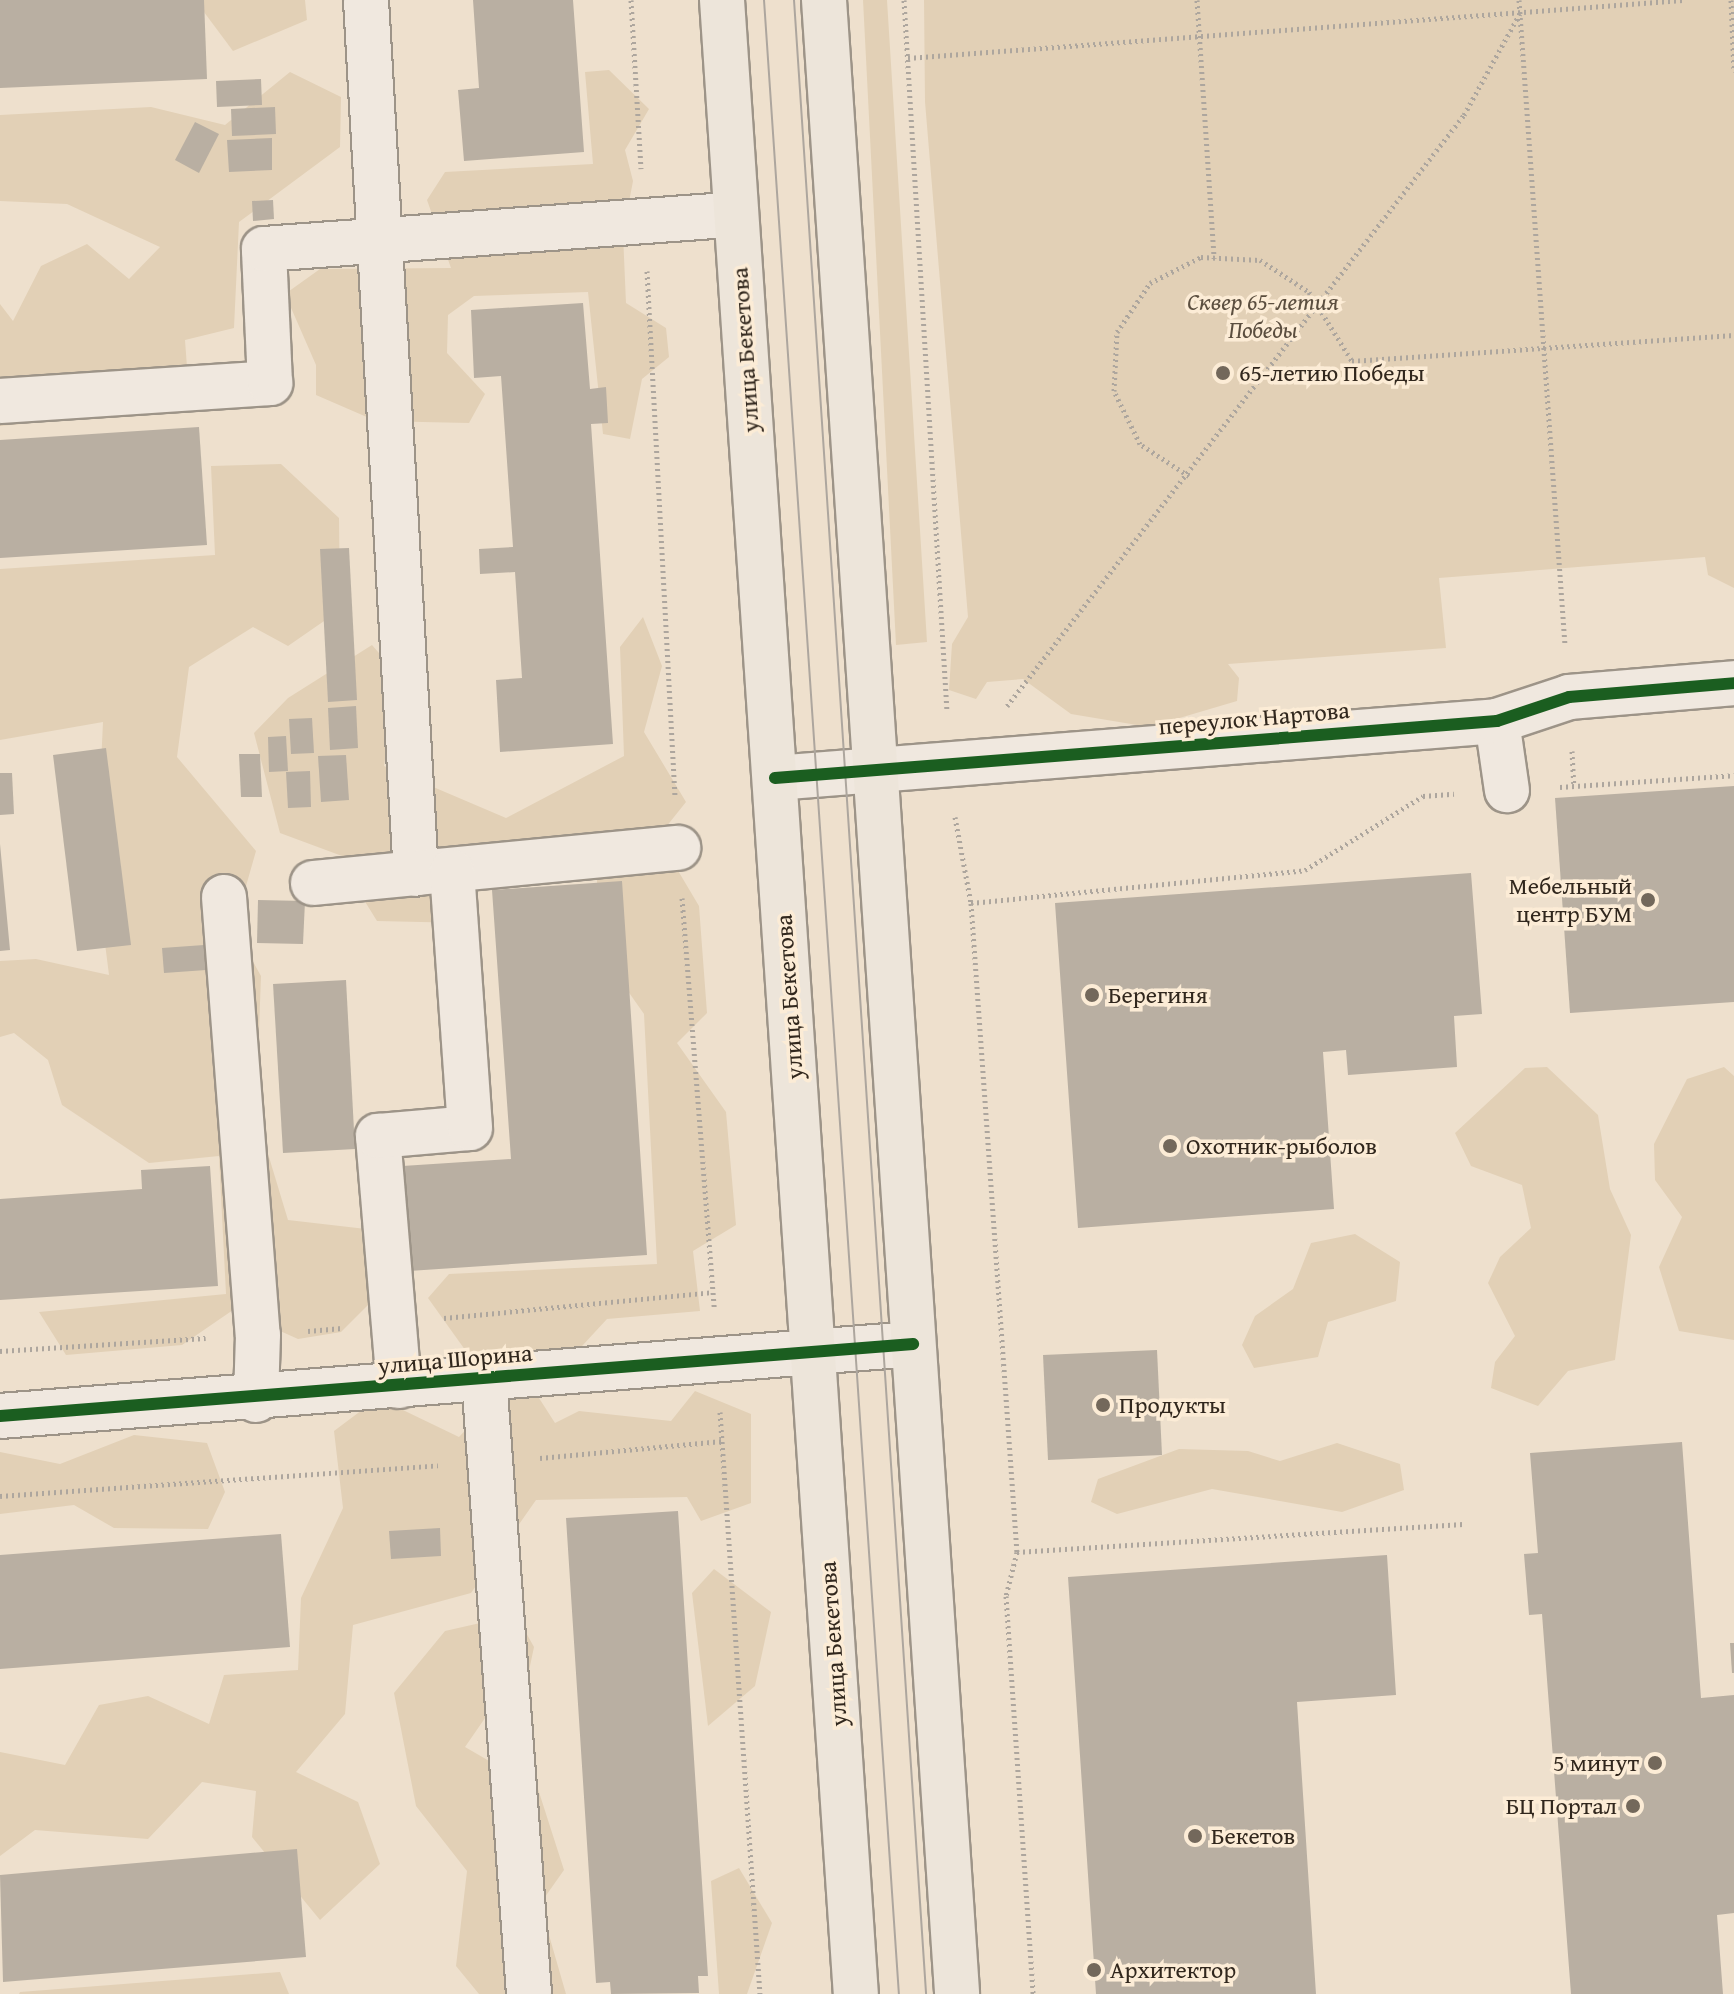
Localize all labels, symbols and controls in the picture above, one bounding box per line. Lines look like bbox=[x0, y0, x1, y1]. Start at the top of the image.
street label: улица Бекетова bbox=[725, 266, 765, 434]
park label: Сквер 65-летия Победы bbox=[1187, 288, 1339, 344]
place label: 65-летию Победы bbox=[1239, 359, 1424, 387]
marker: 65-летию Победы bbox=[1214, 364, 1232, 382]
street label: переулок Нартова bbox=[1157, 695, 1351, 741]
place label: Мебельный центр БУМ bbox=[1509, 872, 1632, 928]
marker: Мебельный центр БУМ bbox=[1639, 891, 1657, 909]
street label: улица Бекетова bbox=[769, 913, 809, 1081]
place label: Берегиня bbox=[1108, 981, 1208, 1009]
marker: Берегиня bbox=[1083, 986, 1101, 1004]
place label: Охотник-рыболов bbox=[1186, 1132, 1377, 1160]
marker: Охотник-рыболов bbox=[1161, 1137, 1179, 1155]
street label: улица Шорина bbox=[377, 1338, 533, 1380]
place label: Продукты bbox=[1119, 1391, 1226, 1419]
marker: Продукты bbox=[1094, 1396, 1112, 1414]
street label: улица Бекетова bbox=[813, 1560, 853, 1728]
place label: 5 минут bbox=[1553, 1749, 1639, 1777]
marker: 5 минут bbox=[1646, 1754, 1664, 1772]
place label: БЦ Портал bbox=[1506, 1792, 1617, 1820]
marker: БЦ Портал bbox=[1624, 1797, 1642, 1815]
place label: Бекетов bbox=[1211, 1822, 1295, 1850]
marker: Бекетов bbox=[1186, 1827, 1204, 1845]
place label: Архитектор bbox=[1110, 1956, 1236, 1984]
marker: Архитектор bbox=[1085, 1961, 1103, 1979]

